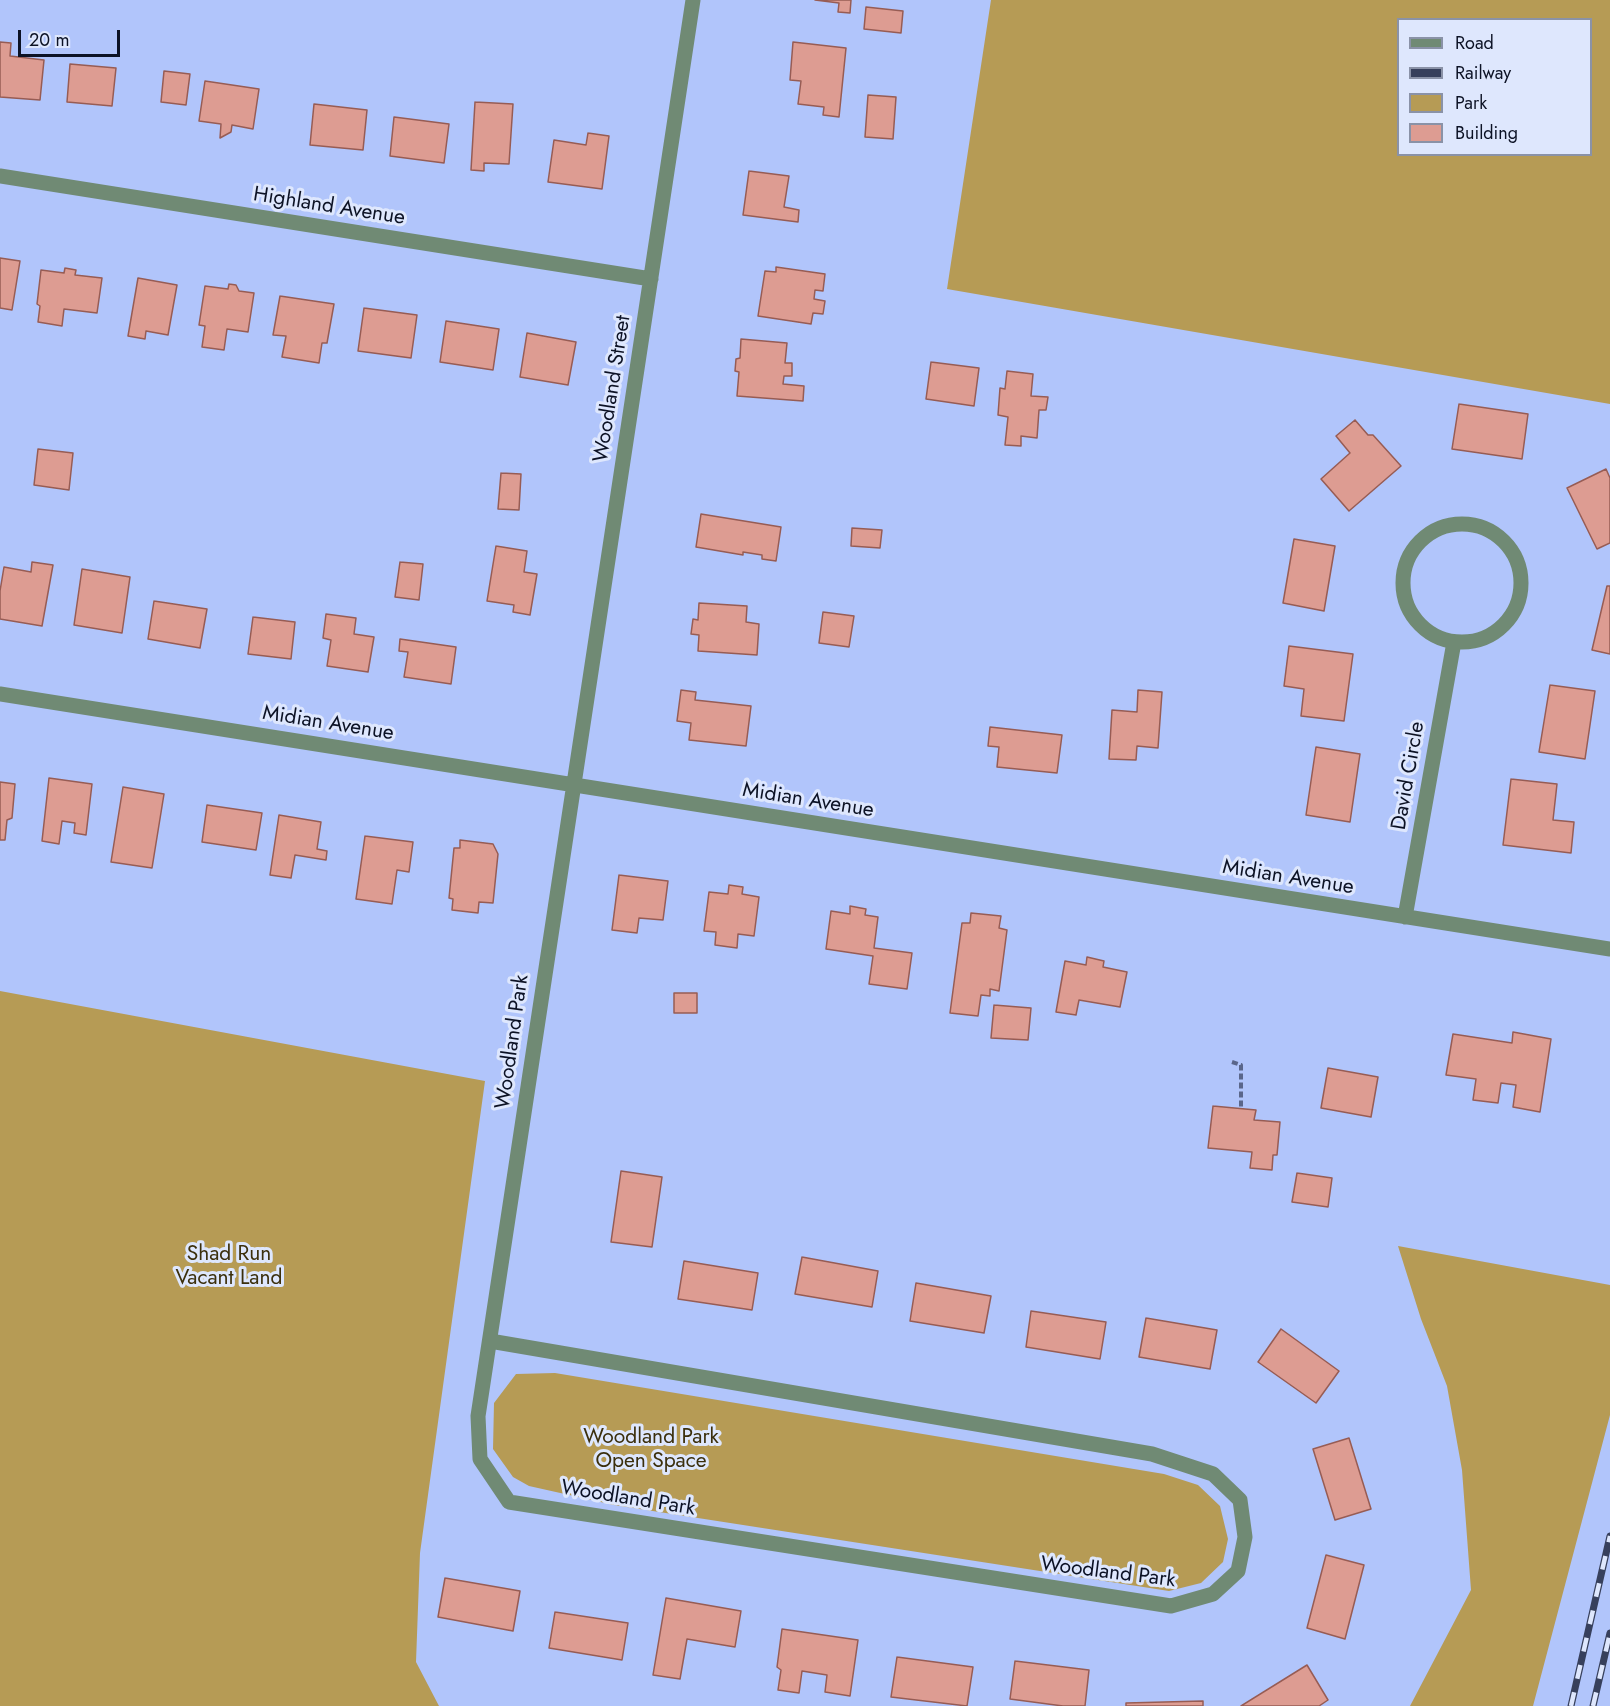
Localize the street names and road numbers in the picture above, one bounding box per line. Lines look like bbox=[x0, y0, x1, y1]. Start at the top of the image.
street label: Highland Avenue bbox=[251, 183, 407, 231]
street label: Woodland Street bbox=[589, 314, 637, 464]
street label: Midian Avenue bbox=[260, 701, 396, 747]
street label: David Circle bbox=[1387, 720, 1431, 832]
street label: Midian Avenue bbox=[740, 778, 876, 824]
street label: Midian Avenue bbox=[1220, 855, 1356, 901]
street label: Woodland Park bbox=[491, 973, 535, 1111]
street label: Woodland Park bbox=[559, 1476, 697, 1522]
street label: Woodland Park bbox=[1039, 1552, 1177, 1594]

